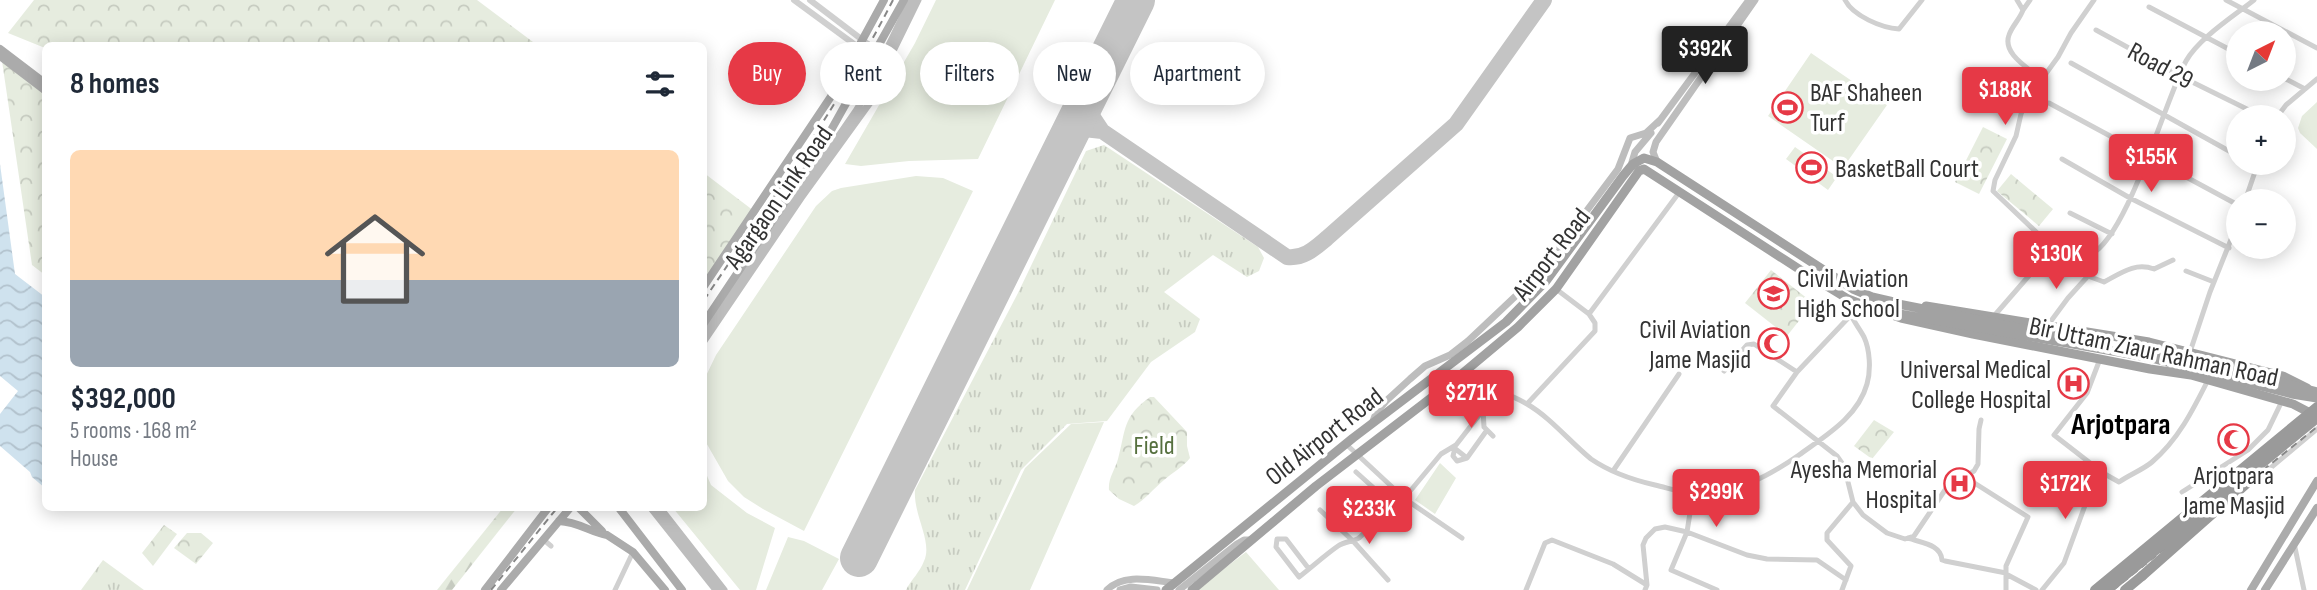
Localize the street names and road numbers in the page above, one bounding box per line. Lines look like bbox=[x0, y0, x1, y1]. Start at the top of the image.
street label: Road 29 bbox=[2122, 36, 2198, 96]
street label: Agargaon Link Road bbox=[718, 120, 840, 276]
street label: Airport Road bbox=[1506, 203, 1598, 308]
street label: Bir Uttam Ziaur Rahman Road bbox=[2026, 311, 2281, 394]
street label: Old Airport Road bbox=[1260, 382, 1390, 493]

